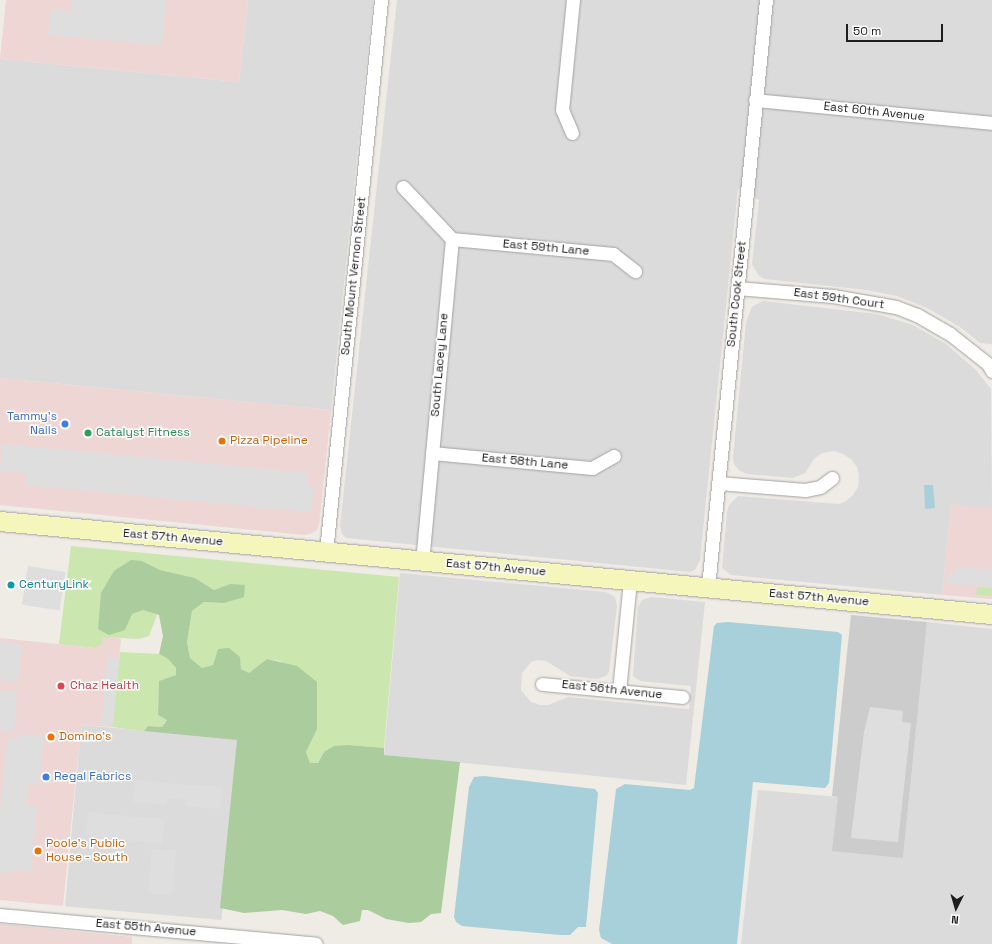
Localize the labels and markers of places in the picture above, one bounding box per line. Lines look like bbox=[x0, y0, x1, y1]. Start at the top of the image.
place label: Tammy's Nails bbox=[7, 410, 57, 438]
marker: Tammy's Nails bbox=[60, 419, 70, 429]
place label: Catalyst Fitness bbox=[96, 426, 190, 440]
marker: Catalyst Fitness bbox=[83, 428, 93, 438]
place label: Pizza Pipeline bbox=[230, 434, 308, 448]
marker: Pizza Pipeline bbox=[217, 436, 227, 446]
place label: CenturyLink bbox=[19, 578, 89, 592]
marker: CenturyLink bbox=[6, 580, 16, 590]
place label: Chaz Health bbox=[70, 679, 139, 693]
marker: Chaz Health bbox=[55, 680, 67, 692]
place label: Domino's bbox=[59, 730, 111, 744]
marker: Domino's bbox=[46, 732, 56, 742]
place label: Regal Fabrics bbox=[54, 770, 131, 784]
marker: Regal Fabrics bbox=[41, 772, 51, 782]
place label: Poole's Public House - South bbox=[46, 837, 129, 865]
marker: Poole's Public House - South bbox=[33, 846, 43, 856]

